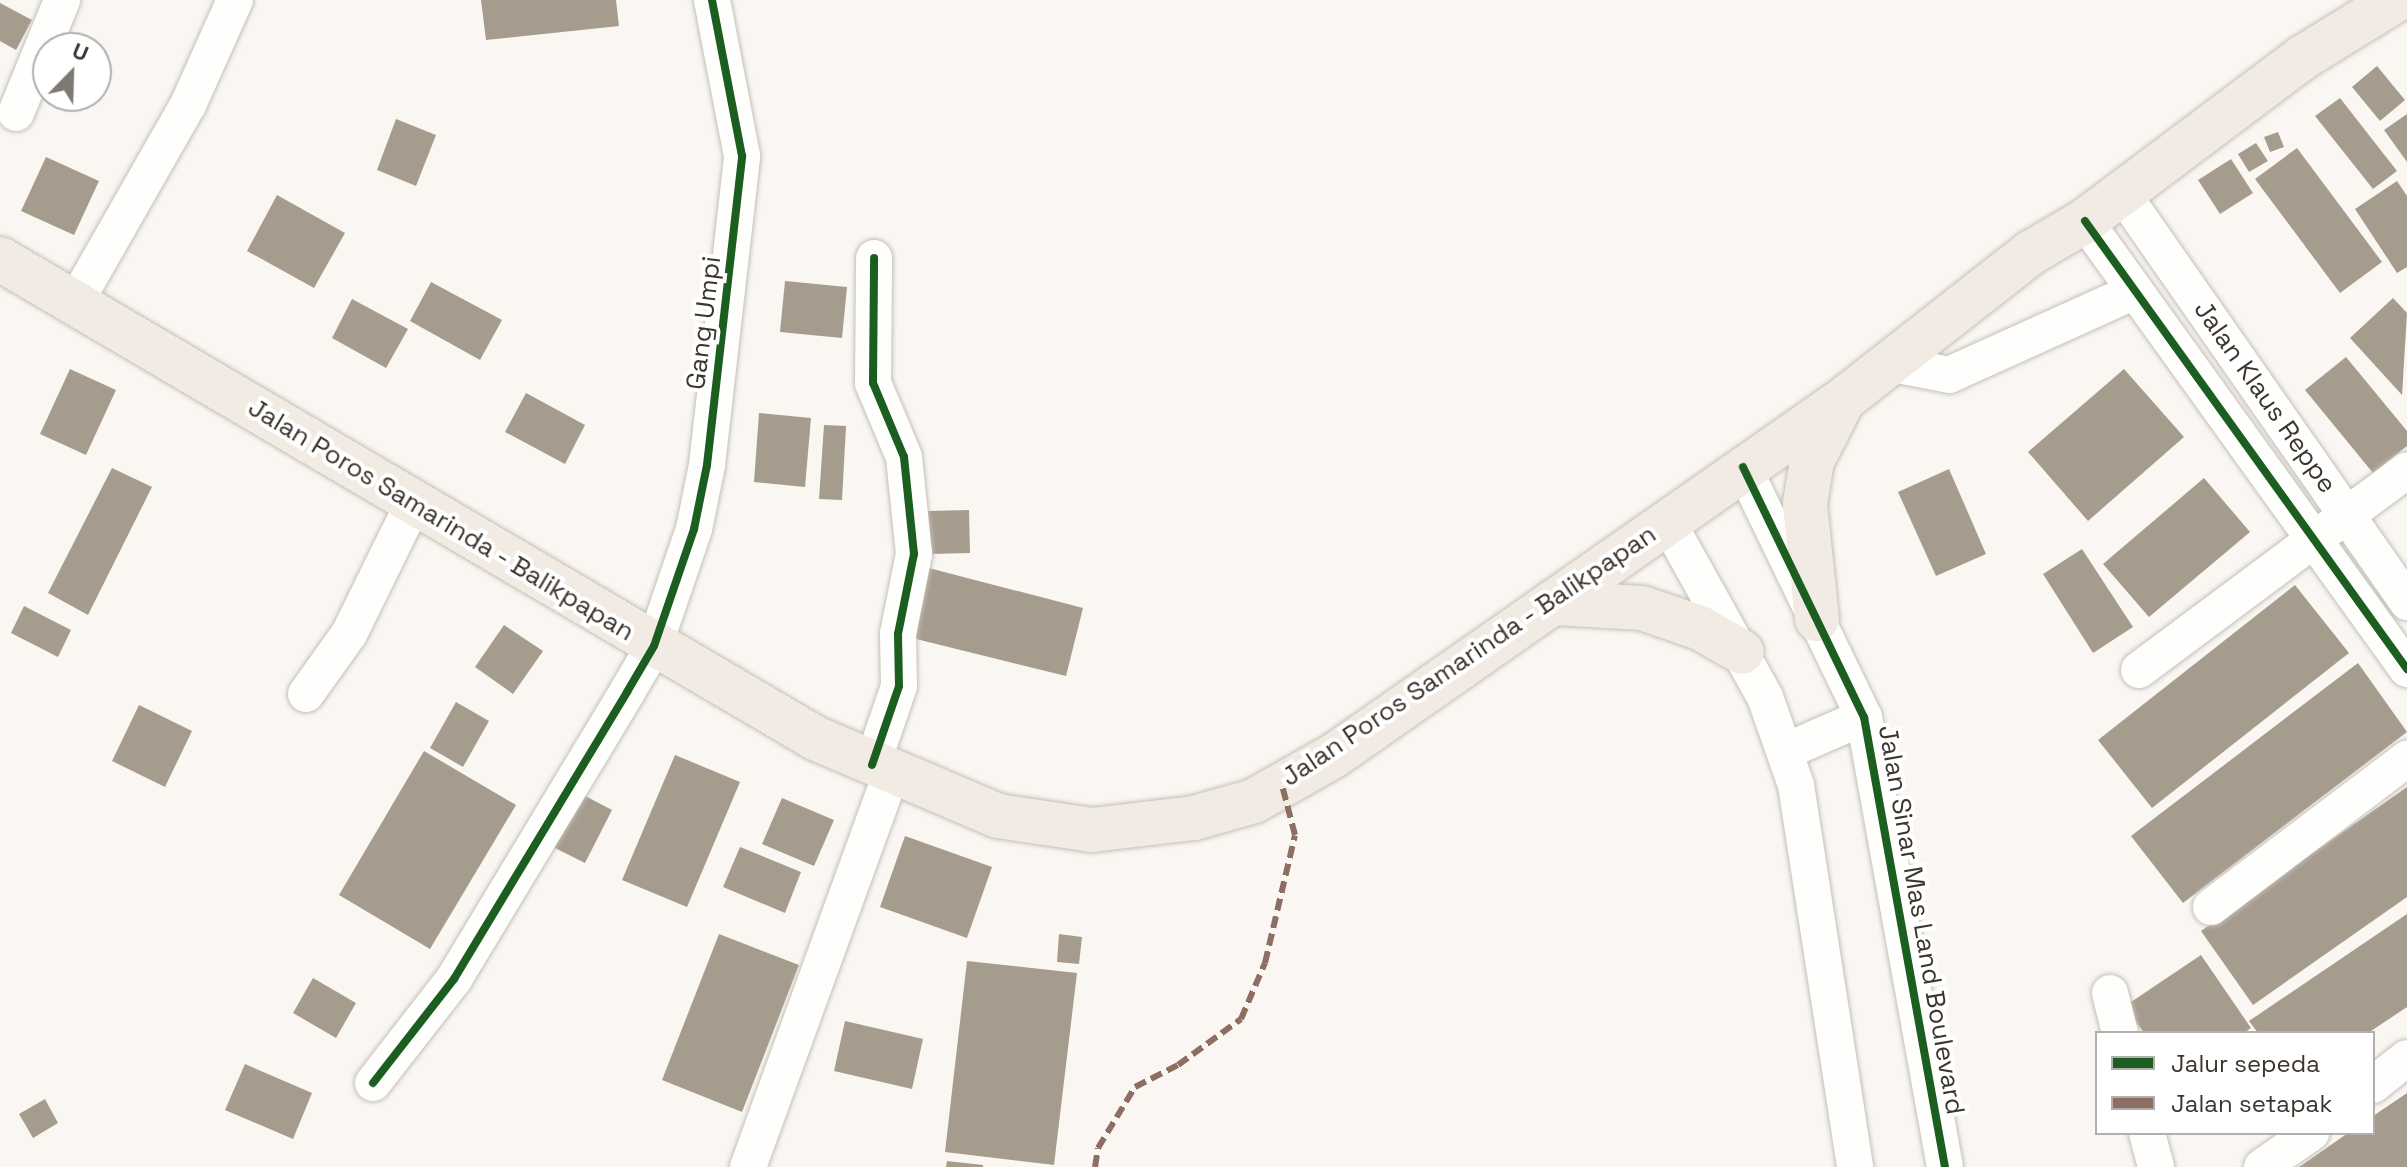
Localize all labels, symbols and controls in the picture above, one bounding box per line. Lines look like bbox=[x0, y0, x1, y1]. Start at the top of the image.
north arrow bbox=[32, 32, 112, 112]
text: U bbox=[68, 36, 93, 68]
street label: Gang Umpi bbox=[680, 254, 728, 392]
street label: Jalan Klaus Reppe bbox=[2187, 295, 2343, 499]
street label: Jalan Poros Samarinda - Balikpapan bbox=[242, 392, 640, 648]
street label: Jalan Poros Samarinda - Balikpapan bbox=[1275, 518, 1663, 794]
street label: Jalan Sinar Mas Land Boulevard bbox=[1871, 723, 1971, 1117]
legend bbox=[2095, 1031, 2375, 1135]
text: Jalur sepeda bbox=[2171, 1048, 2320, 1079]
text: Jalan setapak bbox=[2171, 1088, 2332, 1119]

